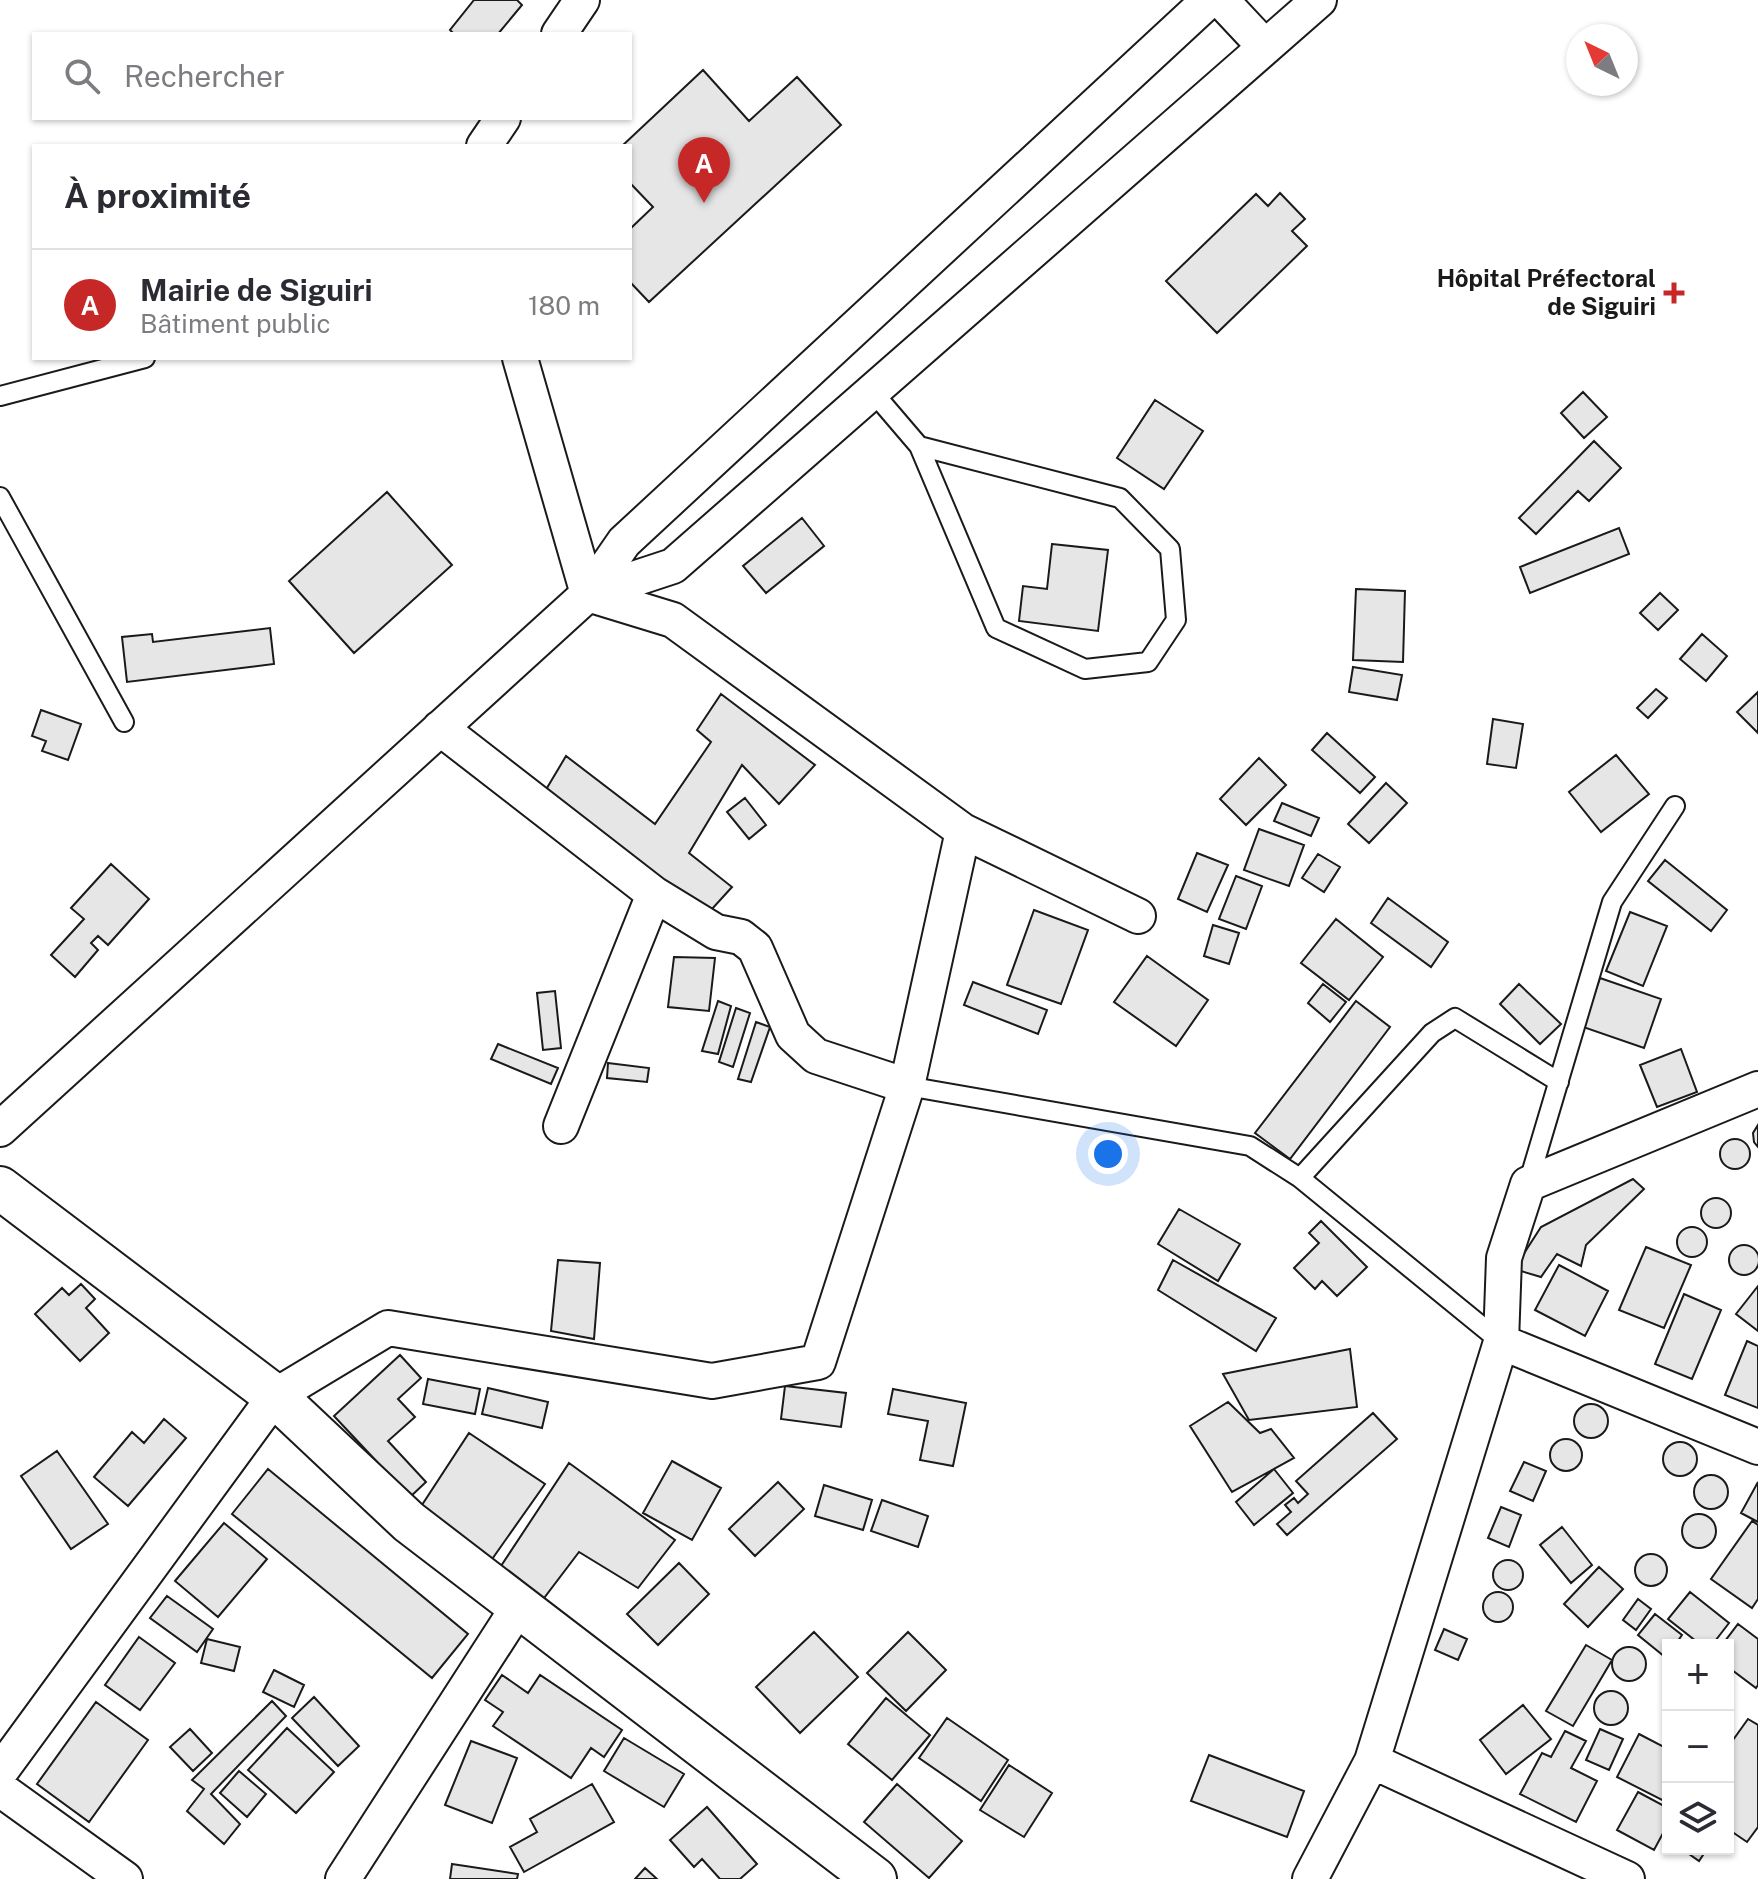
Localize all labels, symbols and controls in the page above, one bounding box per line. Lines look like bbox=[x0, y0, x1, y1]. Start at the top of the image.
north arrow bbox=[1566, 24, 1638, 96]
search box bbox=[32, 32, 632, 120]
icon: search bbox=[60, 54, 104, 98]
text: Rechercher bbox=[124, 58, 285, 94]
pin: A bbox=[678, 137, 730, 203]
text: À proximité bbox=[64, 176, 251, 216]
place label: Hôpital Préfectoral de Siguiri bbox=[1437, 264, 1656, 320]
text: Mairie de Siguiri bbox=[140, 272, 373, 308]
marker: Hôpital Préfectoral de Siguiri bbox=[1663, 282, 1685, 304]
text: A bbox=[81, 290, 99, 321]
text: 180 m bbox=[528, 290, 600, 321]
text: Bâtiment public bbox=[140, 308, 331, 339]
your location bbox=[1088, 1134, 1128, 1174]
map controls bbox=[1662, 1639, 1734, 1855]
button: + bbox=[1662, 1639, 1734, 1711]
button: − bbox=[1662, 1711, 1734, 1783]
button: layers bbox=[1662, 1783, 1734, 1855]

